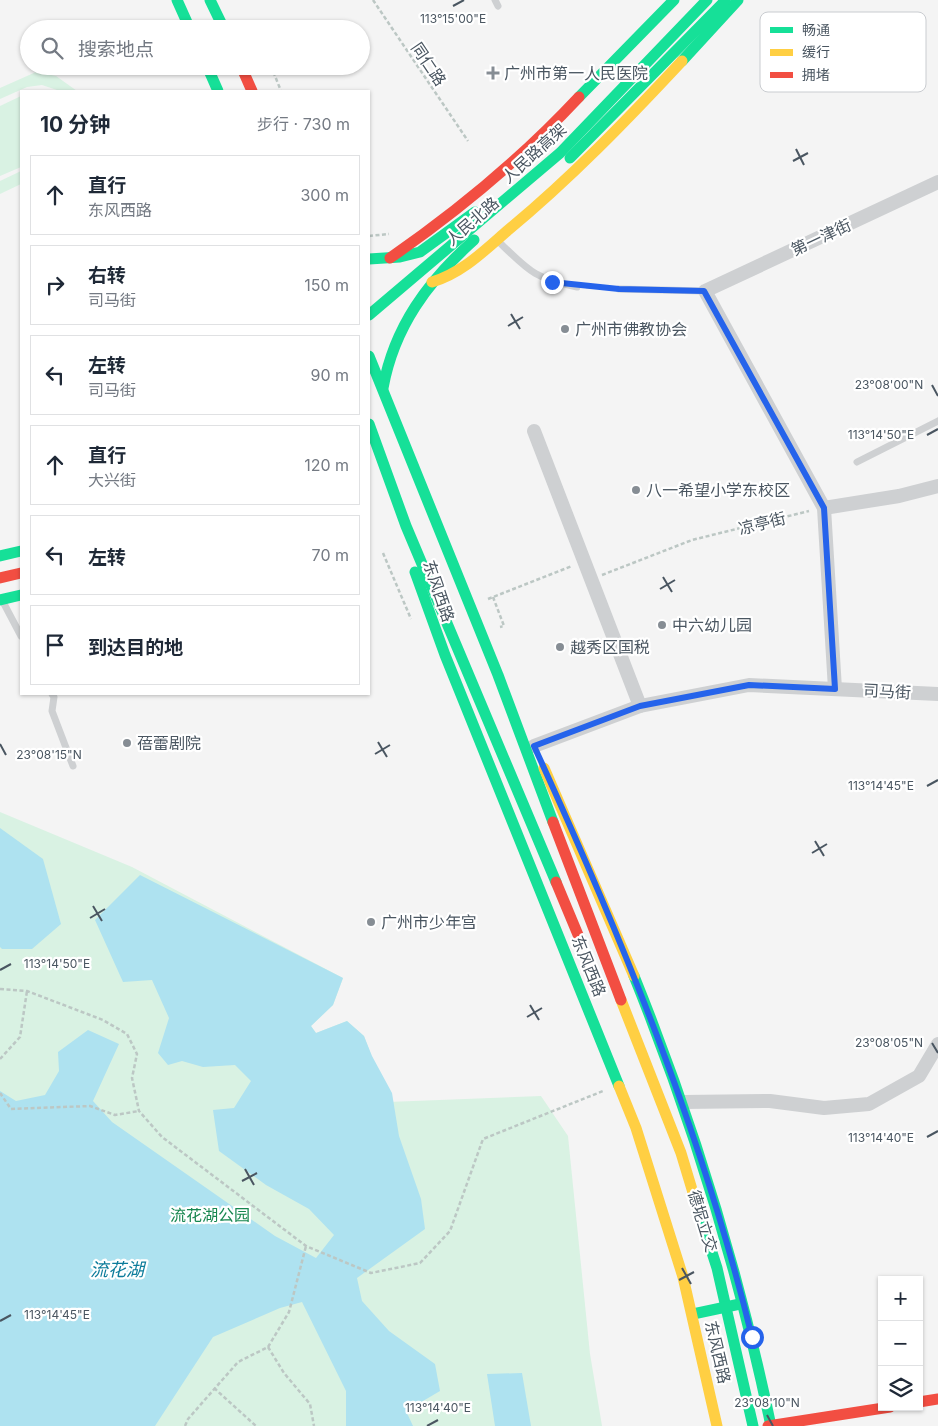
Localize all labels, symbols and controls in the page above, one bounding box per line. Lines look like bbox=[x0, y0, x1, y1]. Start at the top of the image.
text: 113°15'00"E bbox=[420, 11, 486, 26]
legend bbox=[760, 12, 926, 92]
search box bbox=[20, 20, 370, 75]
text: 畅通 bbox=[802, 21, 830, 38]
icon: search bbox=[38, 34, 66, 62]
text: 搜索地点 bbox=[78, 38, 154, 61]
street label: 同仁路 bbox=[407, 39, 451, 89]
text: 缓行 bbox=[802, 43, 830, 60]
place label: 广州市第一人民医院 bbox=[504, 63, 648, 83]
marker: 广州市第一人民医院 bbox=[486, 66, 500, 80]
text: 拥堵 bbox=[802, 66, 830, 83]
text: 10 分钟 bbox=[40, 112, 110, 137]
text: 步行 · 730 m bbox=[257, 114, 350, 134]
street label: 人民路高架 bbox=[498, 119, 570, 187]
text: 直行 bbox=[88, 174, 126, 197]
icon: ahead bbox=[41, 181, 69, 209]
text: 300 m bbox=[300, 185, 349, 205]
street label: 人民北路 bbox=[441, 192, 503, 250]
text: 东风西路 bbox=[88, 200, 152, 220]
street label: 第一津街 bbox=[788, 214, 854, 260]
text: 右转 bbox=[88, 264, 126, 287]
icon: right bbox=[41, 271, 69, 299]
route end bbox=[541, 271, 564, 294]
text: 150 m bbox=[304, 275, 349, 295]
text: 司马街 bbox=[88, 290, 136, 310]
place label: 广州市佛教协会 bbox=[575, 319, 687, 339]
marker: 广州市佛教协会 bbox=[559, 323, 571, 335]
text: 左转 bbox=[88, 354, 126, 377]
icon: left bbox=[41, 361, 69, 389]
text: 90 m bbox=[310, 365, 349, 385]
text: 23°08'00"N bbox=[855, 377, 923, 392]
text: 司马街 bbox=[88, 380, 136, 400]
text: 113°14'50"E bbox=[848, 427, 914, 442]
text: 直行 bbox=[88, 444, 126, 467]
icon: ahead bbox=[41, 451, 69, 479]
text: 120 m bbox=[304, 455, 349, 475]
text: 大兴街 bbox=[88, 470, 136, 490]
place label: 八一希望小学东校区 bbox=[646, 480, 790, 500]
marker: 八一希望小学东校区 bbox=[630, 484, 642, 496]
street label: 凉亭街 bbox=[736, 507, 788, 539]
icon: left bbox=[41, 541, 69, 569]
text: 70 m bbox=[312, 545, 349, 565]
text: 左转 bbox=[88, 546, 126, 569]
street label: 东风西路 bbox=[419, 557, 459, 625]
place label: 中六幼儿园 bbox=[672, 615, 752, 635]
marker: 中六幼儿园 bbox=[656, 619, 668, 631]
icon: arrive bbox=[41, 631, 69, 659]
text: 到达目的地 bbox=[88, 636, 183, 659]
place label: 越秀区国税 bbox=[570, 637, 650, 657]
marker: 越秀区国税 bbox=[554, 641, 566, 653]
street label: 司马街 bbox=[863, 680, 911, 702]
place label: 蓓蕾剧院 bbox=[137, 733, 201, 753]
marker: 蓓蕾剧院 bbox=[121, 737, 133, 749]
text: 23°08'15"N bbox=[16, 747, 82, 762]
text: 113°14'45"E bbox=[848, 778, 914, 793]
place label: 广州市少年宫 bbox=[381, 912, 477, 932]
marker: 广州市少年宫 bbox=[365, 916, 377, 928]
street label: 东风西路 bbox=[568, 933, 610, 999]
text: 113°14'50"E bbox=[24, 956, 90, 971]
text: 23°08'05"N bbox=[855, 1035, 923, 1050]
text: 113°14'40"E bbox=[848, 1130, 914, 1145]
street label: 德坭立交 bbox=[684, 1187, 722, 1255]
park label: 流花湖公园 bbox=[170, 1205, 250, 1225]
water label: 流花湖 bbox=[90, 1259, 147, 1280]
map controls bbox=[878, 1276, 923, 1411]
button: + bbox=[878, 1276, 923, 1321]
text: 113°14'45"E bbox=[24, 1307, 90, 1322]
street label: 东风西路 bbox=[701, 1319, 735, 1385]
button: − bbox=[878, 1321, 923, 1366]
route start bbox=[741, 1326, 764, 1349]
button: layers bbox=[878, 1366, 923, 1411]
text: 23°08'10"N bbox=[734, 1395, 800, 1410]
text: 113°14'40"E bbox=[405, 1400, 471, 1415]

